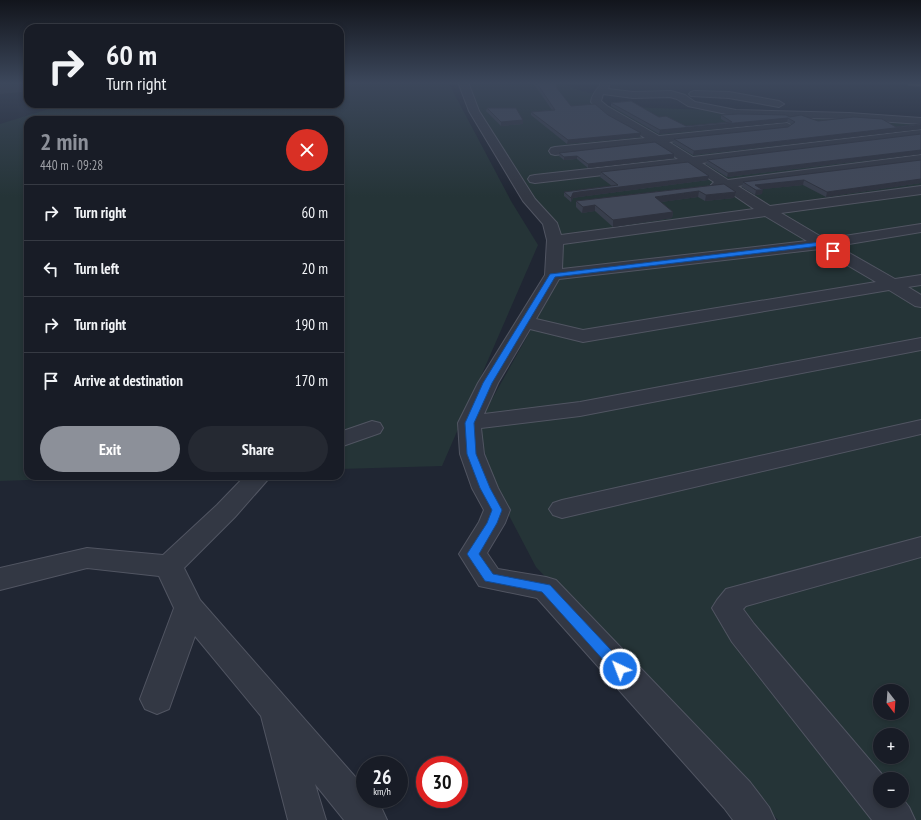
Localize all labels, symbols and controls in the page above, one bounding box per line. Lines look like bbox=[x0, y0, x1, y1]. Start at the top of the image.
text: 60 m bbox=[106, 36, 157, 73]
icon: right bbox=[40, 40, 92, 92]
text: Turn right bbox=[106, 72, 166, 95]
text: 2 min bbox=[40, 126, 88, 157]
button: close bbox=[286, 129, 328, 171]
text: 440 m · 09:28 bbox=[40, 157, 103, 174]
icon: right bbox=[40, 202, 62, 224]
text: Turn right bbox=[74, 203, 126, 222]
text: 60 m bbox=[302, 203, 328, 222]
pin bbox=[816, 234, 850, 268]
icon: arrive bbox=[822, 240, 844, 262]
icon: left bbox=[40, 258, 62, 280]
text: Turn left bbox=[74, 259, 119, 278]
text: 20 m bbox=[302, 259, 328, 278]
icon: right bbox=[40, 314, 62, 336]
text: Turn right bbox=[74, 315, 126, 334]
text: 190 m bbox=[295, 315, 328, 334]
icon: arrive bbox=[40, 370, 62, 392]
text: Arrive at destination bbox=[74, 371, 183, 390]
text: 170 m bbox=[295, 371, 328, 390]
button: Exit bbox=[40, 426, 180, 472]
button: Share bbox=[188, 426, 328, 472]
position arrow bbox=[599, 648, 641, 690]
north arrow bbox=[873, 684, 909, 720]
map controls bbox=[873, 684, 909, 808]
button: + bbox=[873, 728, 909, 764]
speed limit sign: 30 bbox=[416, 756, 468, 808]
text: 26 bbox=[372, 764, 392, 790]
button: − bbox=[873, 772, 909, 808]
text: km/h bbox=[373, 785, 391, 798]

